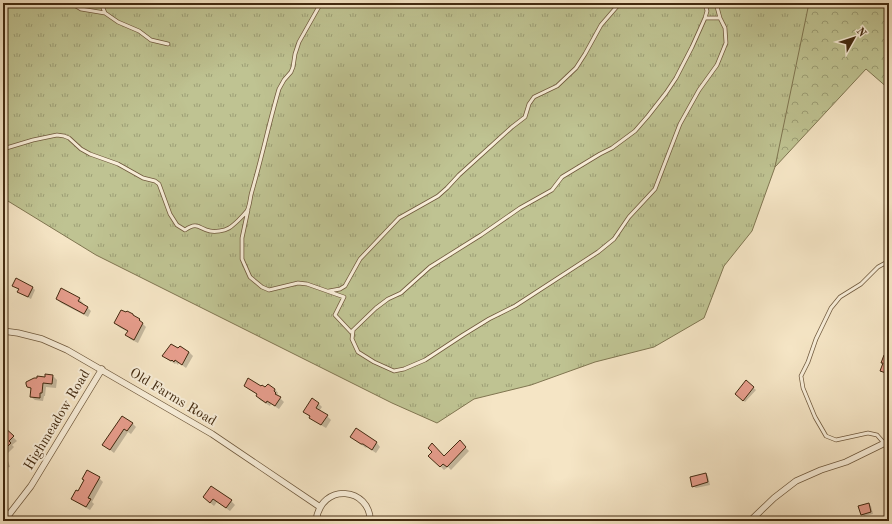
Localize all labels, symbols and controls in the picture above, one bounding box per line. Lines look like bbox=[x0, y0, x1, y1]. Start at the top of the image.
north arrow bbox=[834, 18, 874, 58]
text: N bbox=[854, 26, 868, 40]
street label: Old Farms Road bbox=[127, 366, 219, 428]
street label: Highmeadow Road bbox=[22, 367, 92, 473]

